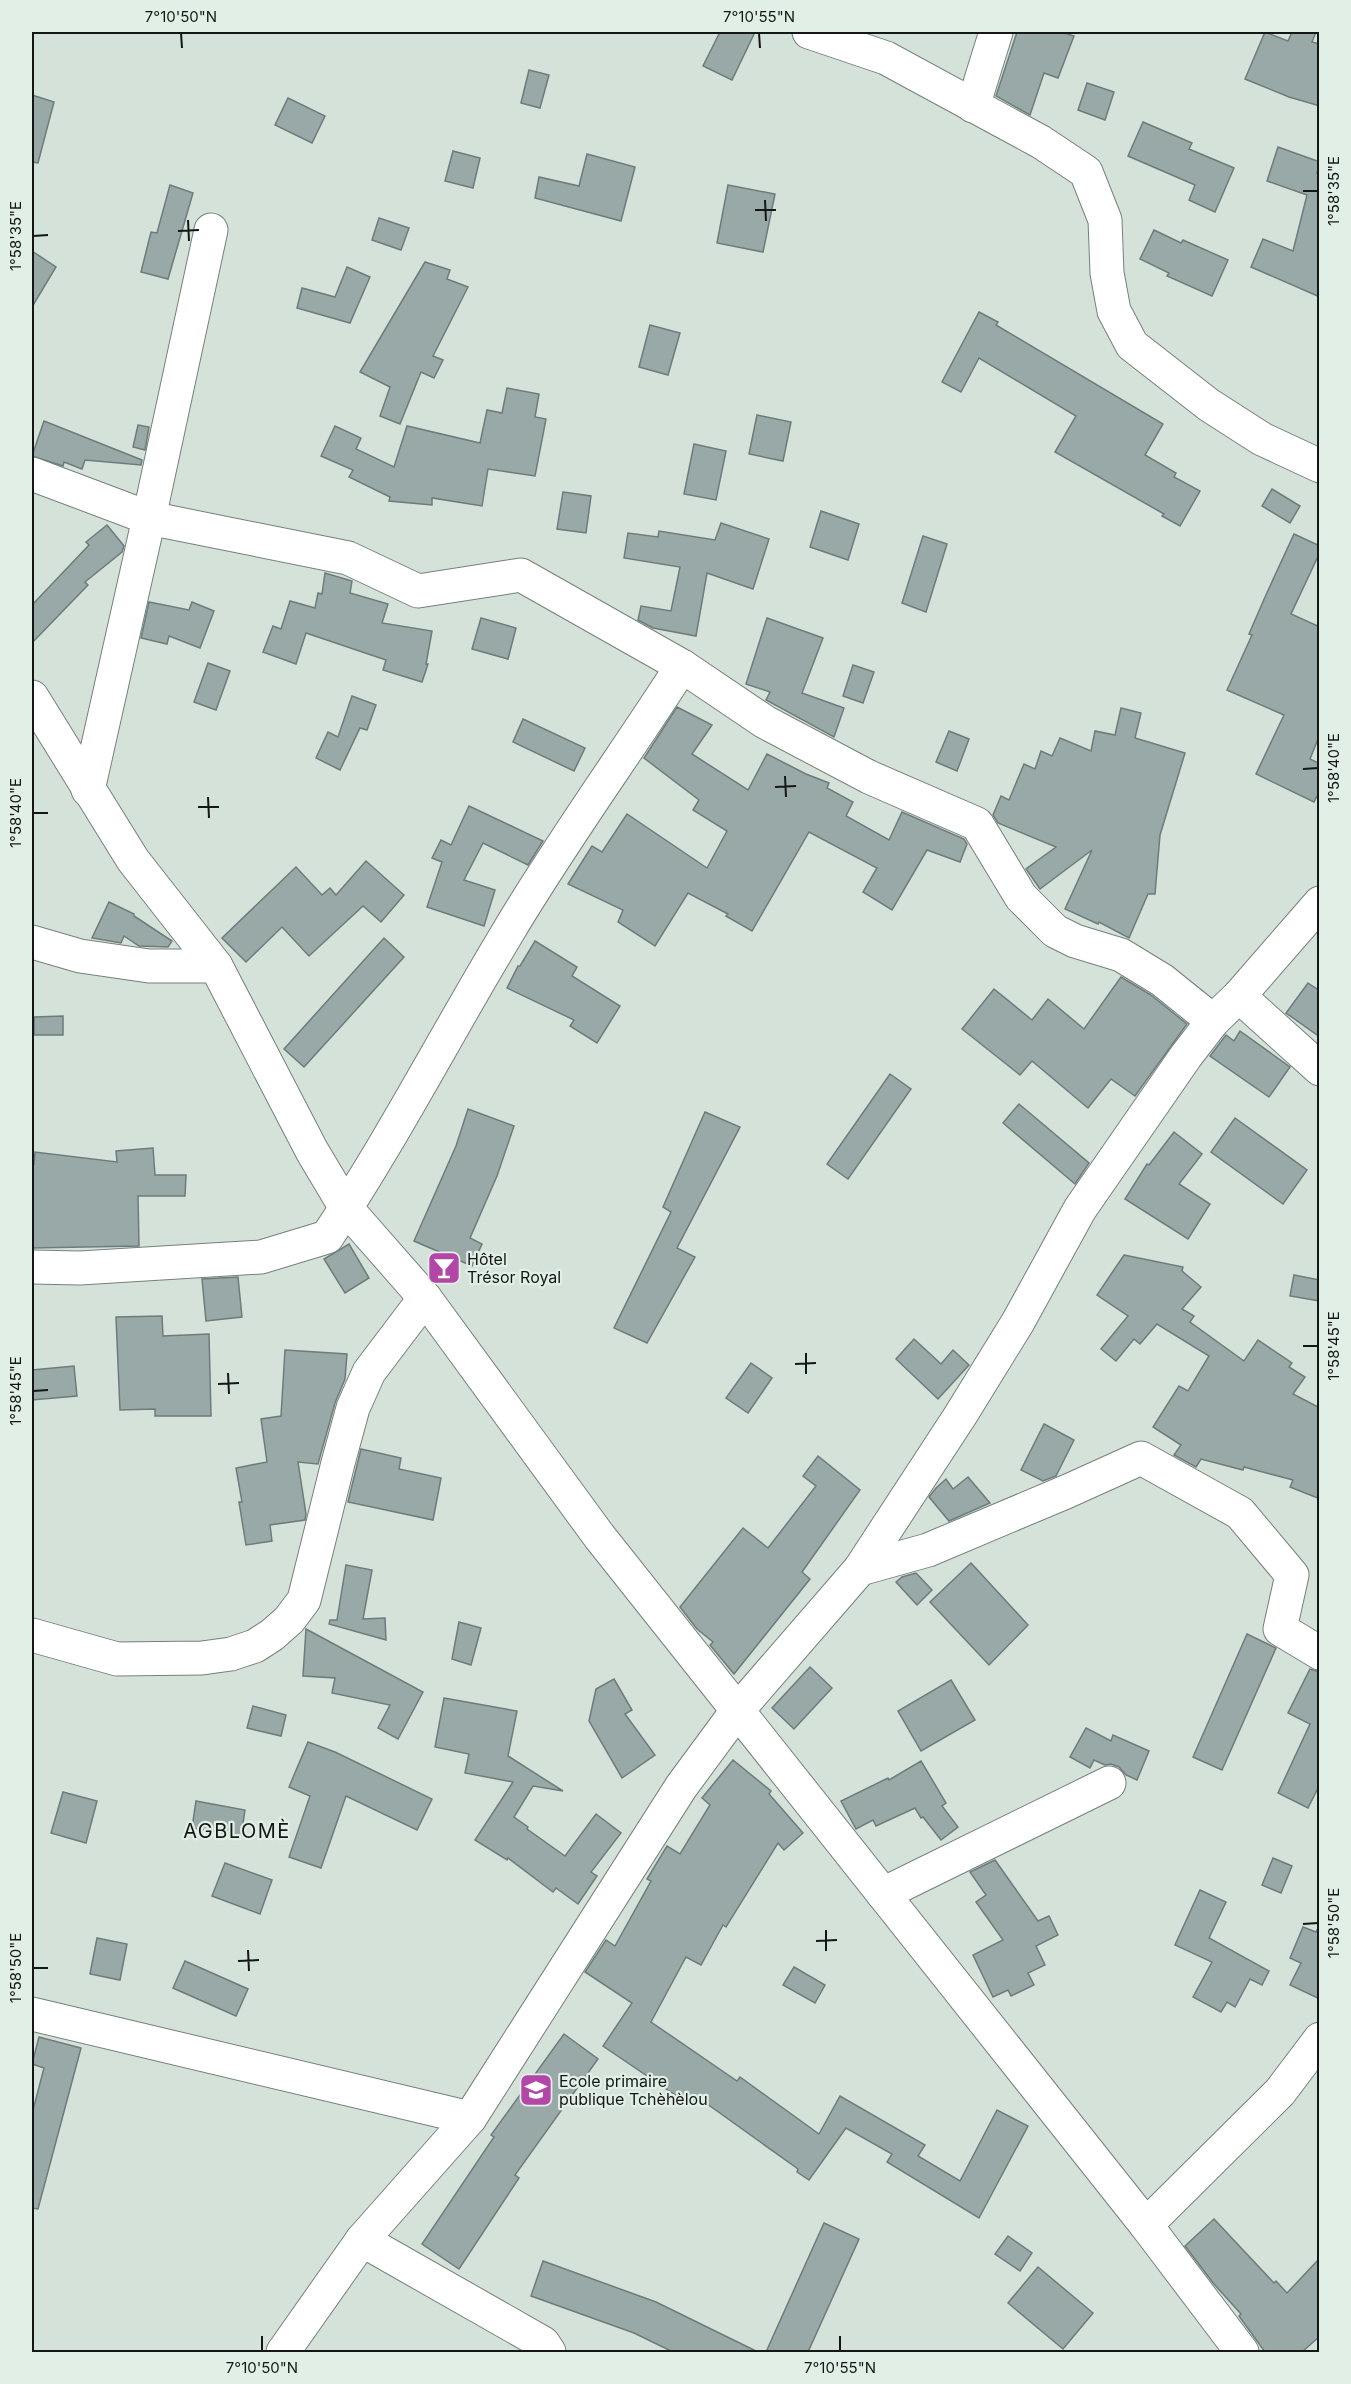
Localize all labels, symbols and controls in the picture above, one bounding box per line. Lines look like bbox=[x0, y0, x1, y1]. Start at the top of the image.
text: 7°10'50"N bbox=[145, 7, 217, 26]
text: 7°10'55"N bbox=[723, 7, 795, 26]
text: 1°58'35"E bbox=[1324, 156, 1343, 226]
text: 1°58'35"E bbox=[6, 201, 25, 271]
text: 1°58'40"E bbox=[1324, 733, 1343, 803]
text: 1°58'40"E bbox=[6, 778, 25, 848]
place label: Hôtel Trésor Royal bbox=[467, 1249, 561, 1287]
bar icon: Hôtel Trésor Royal bbox=[426, 1250, 462, 1286]
text: 1°58'45"E bbox=[1324, 1311, 1343, 1381]
text: 1°58'45"E bbox=[6, 1356, 25, 1426]
district label: AGBLOMÈ bbox=[183, 1818, 291, 1843]
text: 1°58'50"E bbox=[1324, 1888, 1343, 1958]
text: 1°58'50"E bbox=[6, 1933, 25, 2003]
place label: Ecole primaire publique Tchèhèlou bbox=[559, 2071, 708, 2109]
school or university icon: Ecole primaire publique Tchèhèlou bbox=[518, 2072, 554, 2108]
text: 7°10'50"N bbox=[226, 2358, 298, 2377]
text: 7°10'55"N bbox=[804, 2358, 876, 2377]

